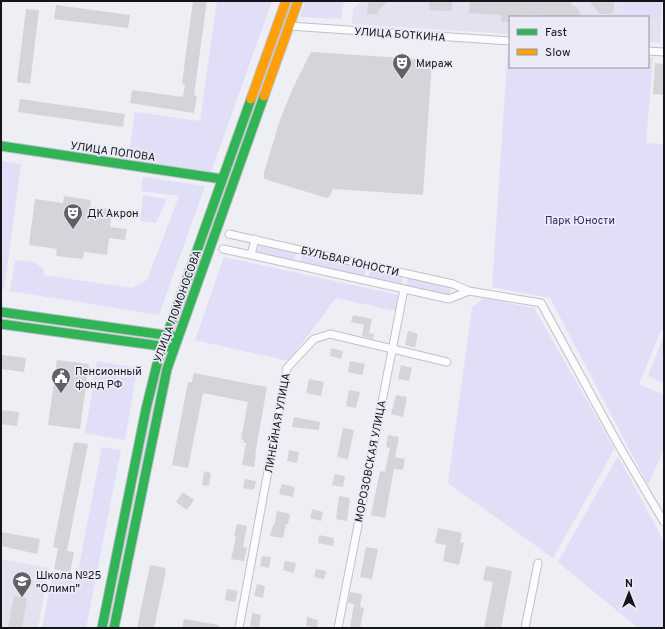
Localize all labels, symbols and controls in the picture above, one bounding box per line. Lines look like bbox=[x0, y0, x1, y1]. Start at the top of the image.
legend bbox=[509, 16, 649, 68]
street label: УЛИЦА БОТКИНА bbox=[354, 25, 446, 45]
text: Fast bbox=[545, 25, 567, 41]
text: Slow bbox=[545, 45, 571, 61]
theatre icon: Мираж bbox=[391, 52, 413, 80]
place label: Мираж bbox=[416, 57, 453, 71]
street label: УЛИЦА ПОПОВА bbox=[70, 139, 156, 165]
theatre icon: ДК Акрон bbox=[62, 202, 84, 230]
place label: ДК Акрон bbox=[87, 207, 139, 221]
park label: Парк Юности bbox=[545, 214, 615, 228]
street label: БУЛЬВАР ЮНОСТИ bbox=[299, 244, 400, 280]
street label: УЛИЦА ЛОМОНОСОВА bbox=[151, 248, 205, 364]
place label: Пенсионный фонд РФ bbox=[75, 365, 142, 392]
public building icon: Пенсионный фонд РФ bbox=[50, 366, 72, 394]
street label: ЛИНЕЙНАЯ УЛИЦА bbox=[261, 372, 294, 474]
street label: МОРОЗОВСКАЯ УЛИЦА bbox=[352, 399, 390, 523]
place label: Школа №25 "Олимп" bbox=[36, 569, 102, 596]
school or university icon: Школа №25 "Олимп" bbox=[11, 570, 33, 598]
north arrow bbox=[609, 573, 649, 613]
text: N bbox=[625, 577, 633, 591]

